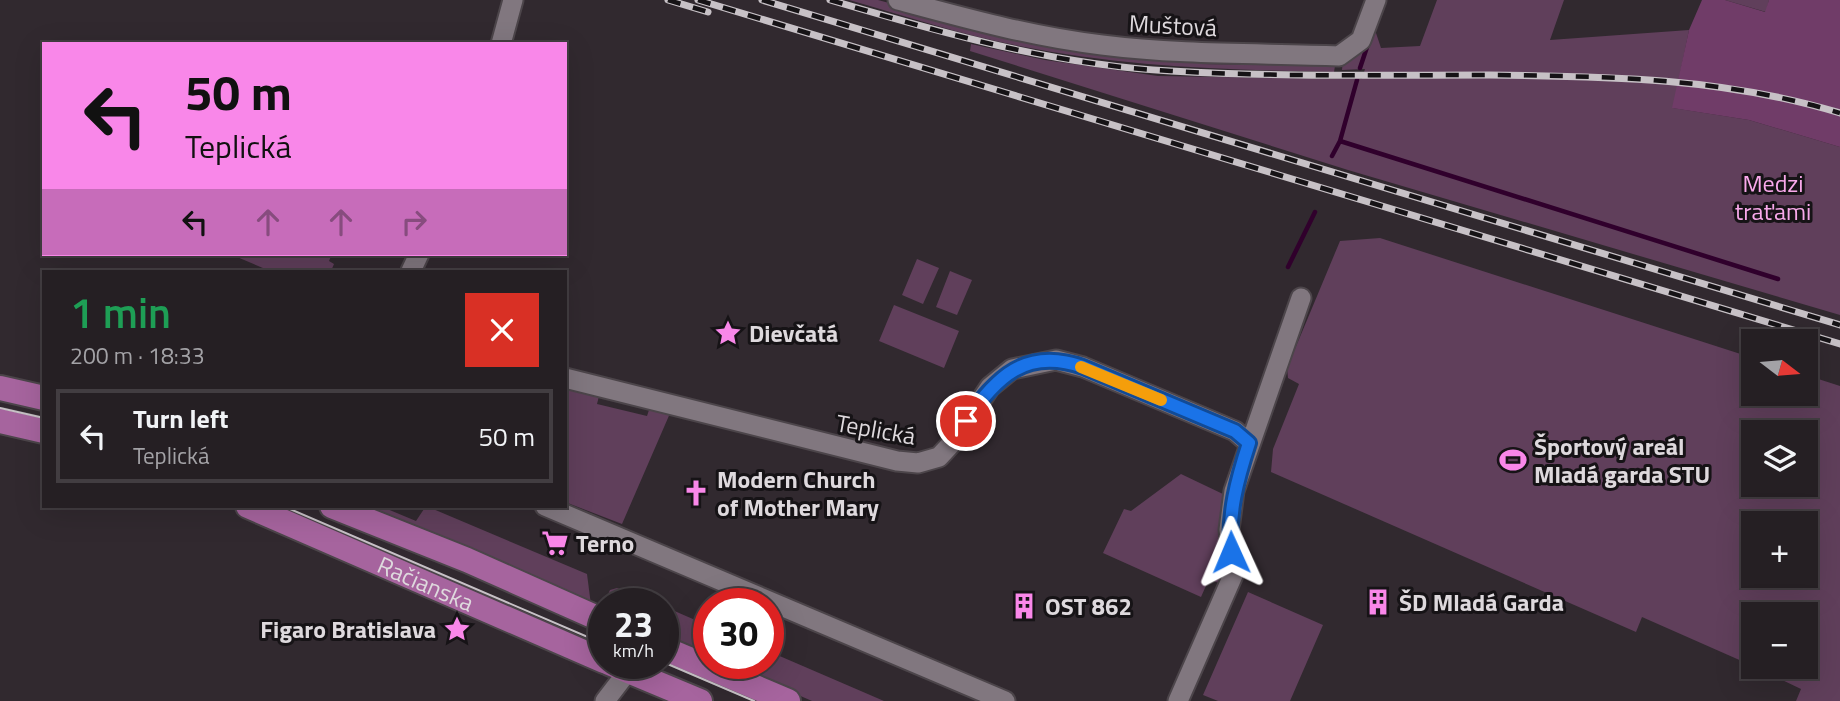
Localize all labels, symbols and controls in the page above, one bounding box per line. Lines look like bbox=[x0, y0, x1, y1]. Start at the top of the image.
street label: Muštová bbox=[1128, 5, 1218, 45]
text: 50 m bbox=[185, 54, 292, 129]
icon: left bbox=[70, 70, 161, 161]
text: Teplická bbox=[185, 122, 292, 170]
park label: Medzi traťami bbox=[1735, 165, 1811, 229]
icon: left bbox=[176, 203, 214, 241]
icon: ahead bbox=[249, 203, 287, 241]
icon: ahead bbox=[322, 203, 360, 241]
icon: right bbox=[395, 203, 433, 241]
text: 1 min bbox=[70, 280, 171, 344]
button: close bbox=[465, 293, 539, 367]
place label: Dievčatá bbox=[749, 315, 838, 351]
place icon: Dievčatá bbox=[713, 318, 743, 348]
north arrow bbox=[1741, 329, 1818, 406]
map controls bbox=[1741, 329, 1818, 679]
text: 200 m · 18:33 bbox=[70, 338, 205, 373]
pin bbox=[936, 391, 996, 451]
text: Turn left bbox=[133, 399, 228, 438]
icon: arrive bbox=[947, 402, 985, 440]
street label: Teplická bbox=[834, 404, 918, 454]
icon: left bbox=[74, 417, 112, 455]
text: 50 m bbox=[478, 417, 535, 456]
button: layers bbox=[1741, 420, 1818, 497]
place label: Športový areál Mladá garda STU bbox=[1534, 428, 1710, 492]
text: Teplická bbox=[133, 438, 210, 473]
sports icon: Športový areál Mladá garda STU bbox=[1498, 445, 1528, 475]
place label: Modern Church of Mother Mary bbox=[717, 461, 879, 525]
church icon: Modern Church of Mother Mary bbox=[681, 478, 711, 508]
button: + bbox=[1741, 511, 1818, 588]
position arrow bbox=[1194, 515, 1268, 589]
place label: Terno bbox=[576, 525, 634, 561]
supermarket icon: Terno bbox=[540, 528, 570, 558]
street label: Račianska bbox=[372, 547, 480, 620]
place label: ŠD Mladá Garda bbox=[1399, 584, 1564, 620]
building icon: ŠD Mladá Garda bbox=[1363, 587, 1393, 617]
speed limit sign: 30 bbox=[693, 588, 784, 679]
place label: OST 862 bbox=[1045, 588, 1132, 624]
building icon: OST 862 bbox=[1009, 591, 1039, 621]
text: 23 bbox=[614, 597, 653, 651]
button: − bbox=[1741, 602, 1818, 679]
place label: Figaro Bratislava bbox=[260, 611, 436, 647]
place icon: Figaro Bratislava bbox=[442, 614, 472, 644]
text: km/h bbox=[613, 637, 654, 664]

